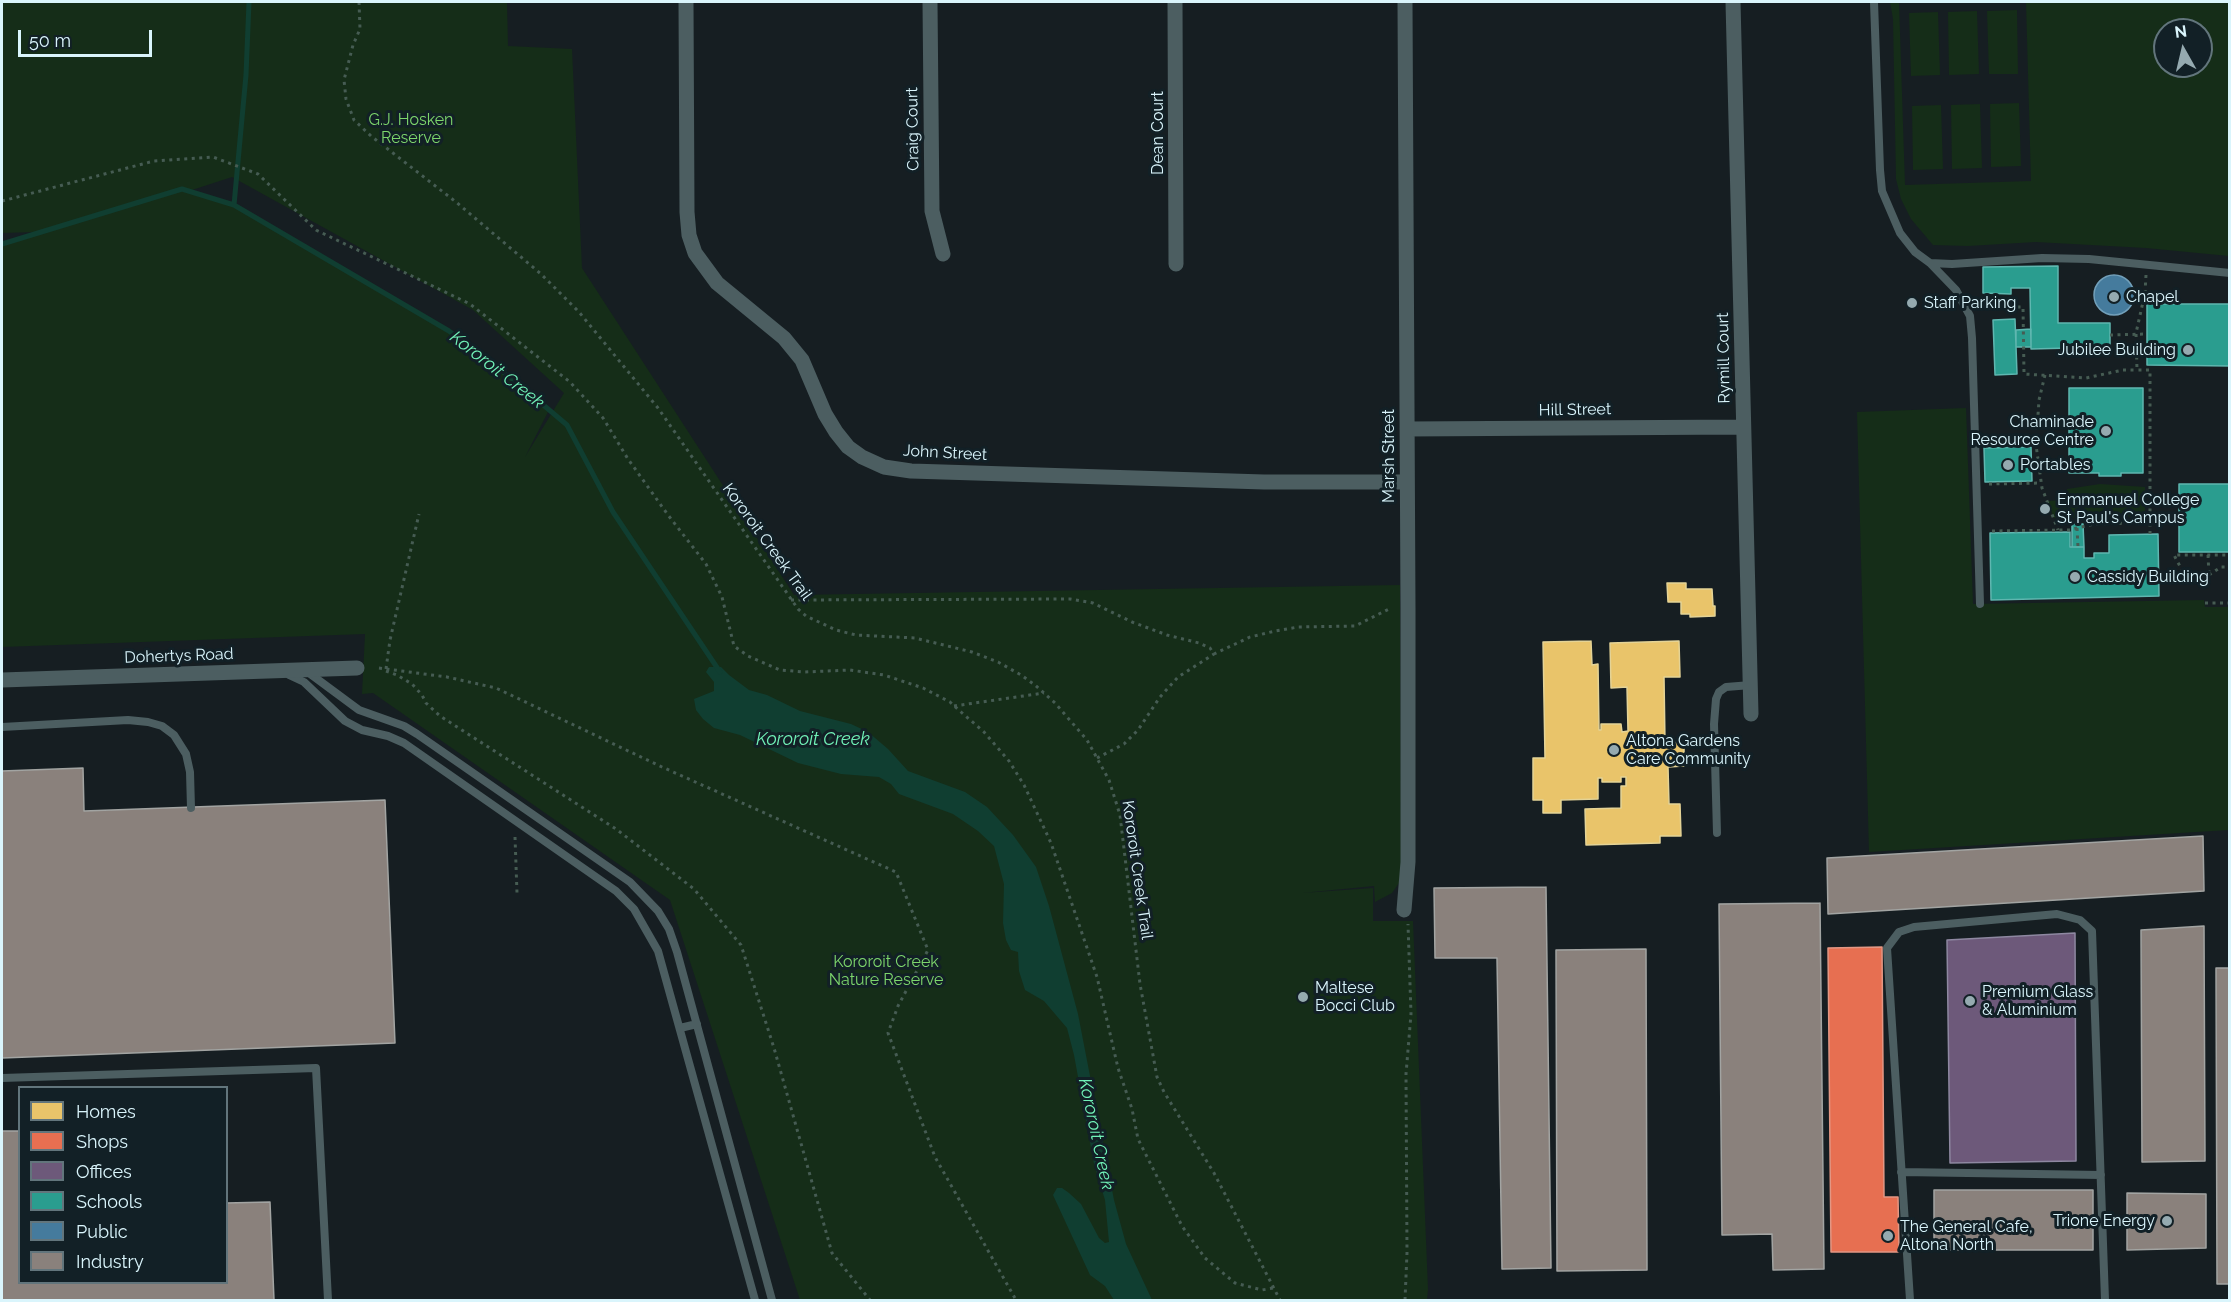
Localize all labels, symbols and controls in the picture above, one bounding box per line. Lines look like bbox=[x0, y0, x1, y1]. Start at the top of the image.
scale bar bbox=[21, 18, 154, 56]
north arrow bbox=[2153, 18, 2213, 78]
text: N bbox=[2173, 21, 2188, 42]
text: 50 m bbox=[29, 30, 71, 51]
street label: Craig Court bbox=[903, 87, 923, 171]
street label: Dean Court bbox=[1148, 91, 1168, 175]
park label: G.J. Hosken Reserve bbox=[369, 110, 453, 148]
place label: Chapel bbox=[2126, 287, 2179, 307]
marker: Chapel bbox=[2107, 290, 2121, 304]
place label: Staff Parking bbox=[1924, 293, 2016, 313]
marker: Staff Parking bbox=[1905, 296, 1919, 310]
street label: Rymill Court bbox=[1714, 312, 1734, 404]
water label: Kororoit Creek bbox=[445, 326, 549, 414]
place label: Jubilee Building bbox=[2058, 340, 2176, 360]
marker: Jubilee Building bbox=[2181, 343, 2195, 357]
street label: Hill Street bbox=[1539, 400, 1611, 420]
street label: Marsh Street bbox=[1379, 409, 1399, 503]
place label: Chaminade Resource Centre bbox=[1970, 412, 2094, 450]
marker: Chaminade Resource Centre bbox=[2099, 424, 2113, 438]
street label: John Street bbox=[902, 441, 988, 465]
place label: Portables bbox=[2020, 455, 2090, 475]
marker: Portables bbox=[2001, 458, 2015, 472]
street label: Kororoit Creek Trail bbox=[718, 480, 816, 604]
place label: Emmanuel College St Paul's Campus bbox=[2057, 490, 2199, 528]
marker: Emmanuel College St Paul's Campus bbox=[2038, 502, 2052, 516]
place label: Cassidy Building bbox=[2087, 567, 2209, 587]
marker: Cassidy Building bbox=[2068, 570, 2082, 584]
street label: Dohertys Road bbox=[124, 644, 234, 668]
water label: Kororoit Creek bbox=[756, 729, 870, 751]
place label: Altona Gardens Care Community bbox=[1626, 731, 1751, 769]
marker: Altona Gardens Care Community bbox=[1607, 743, 1621, 757]
street label: Kororoit Creek Trail bbox=[1118, 799, 1156, 941]
park label: Kororoit Creek Nature Reserve bbox=[829, 952, 943, 990]
place label: Maltese Bocci Club bbox=[1315, 978, 1395, 1016]
place label: Premium Glass & Aluminium bbox=[1982, 982, 2093, 1020]
marker: Maltese Bocci Club bbox=[1296, 990, 1310, 1004]
marker: Premium Glass & Aluminium bbox=[1963, 994, 1977, 1008]
water label: Kororoit Creek bbox=[1074, 1076, 1118, 1192]
legend bbox=[18, 1086, 228, 1284]
text: Homes bbox=[76, 1101, 136, 1122]
text: Shops bbox=[76, 1131, 128, 1152]
text: Offices bbox=[76, 1161, 132, 1182]
text: Schools bbox=[76, 1191, 142, 1212]
place label: Trione Energy bbox=[2053, 1211, 2155, 1231]
marker: Trione Energy bbox=[2160, 1214, 2174, 1228]
place label: The General Cafe, Altona North bbox=[1900, 1217, 2033, 1255]
text: Public bbox=[76, 1221, 128, 1242]
marker: The General Cafe, Altona North bbox=[1881, 1229, 1895, 1243]
text: Industry bbox=[76, 1251, 144, 1272]

